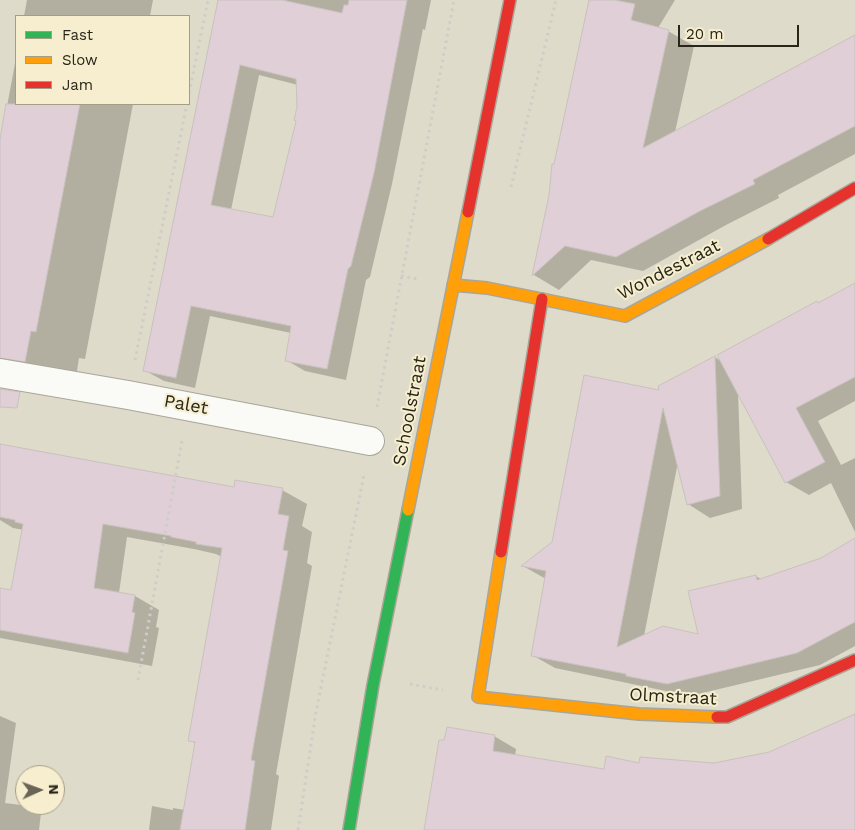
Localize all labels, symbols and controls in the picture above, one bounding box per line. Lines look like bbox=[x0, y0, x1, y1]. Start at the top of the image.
legend bbox=[15, 15, 190, 105]
scale bar bbox=[680, 15, 801, 47]
text: 20 m bbox=[686, 25, 724, 43]
text: Fast bbox=[62, 26, 93, 44]
text: Slow bbox=[62, 51, 98, 69]
text: Jam bbox=[62, 76, 93, 94]
street label: Wondestraat bbox=[614, 235, 724, 305]
street label: Schoolstraat bbox=[389, 354, 431, 468]
street label: Palet bbox=[162, 391, 210, 419]
street label: Olmstraat bbox=[629, 684, 717, 710]
north arrow bbox=[15, 765, 65, 815]
text: N bbox=[46, 784, 62, 795]

